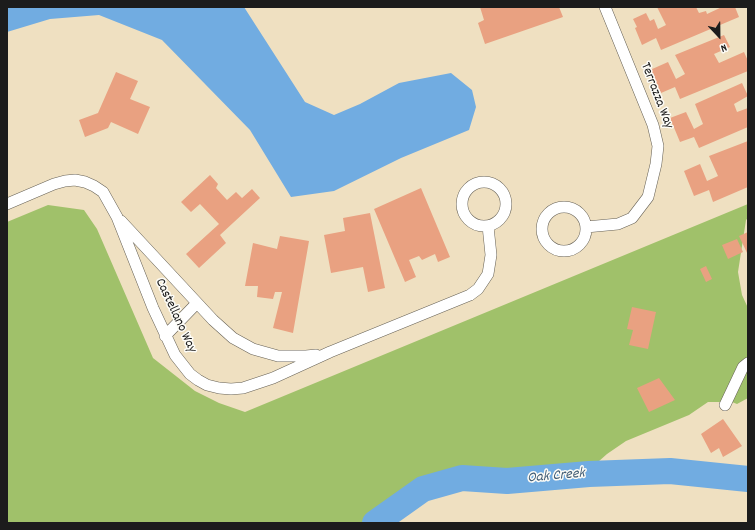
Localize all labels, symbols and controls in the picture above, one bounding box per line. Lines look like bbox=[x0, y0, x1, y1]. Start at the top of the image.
north arrow bbox=[699, 16, 739, 56]
text: N bbox=[718, 39, 729, 56]
street label: Terrazza Way bbox=[636, 61, 676, 131]
street label: Castellano Way bbox=[150, 276, 200, 356]
water label: Oak Creek bbox=[527, 466, 585, 488]

